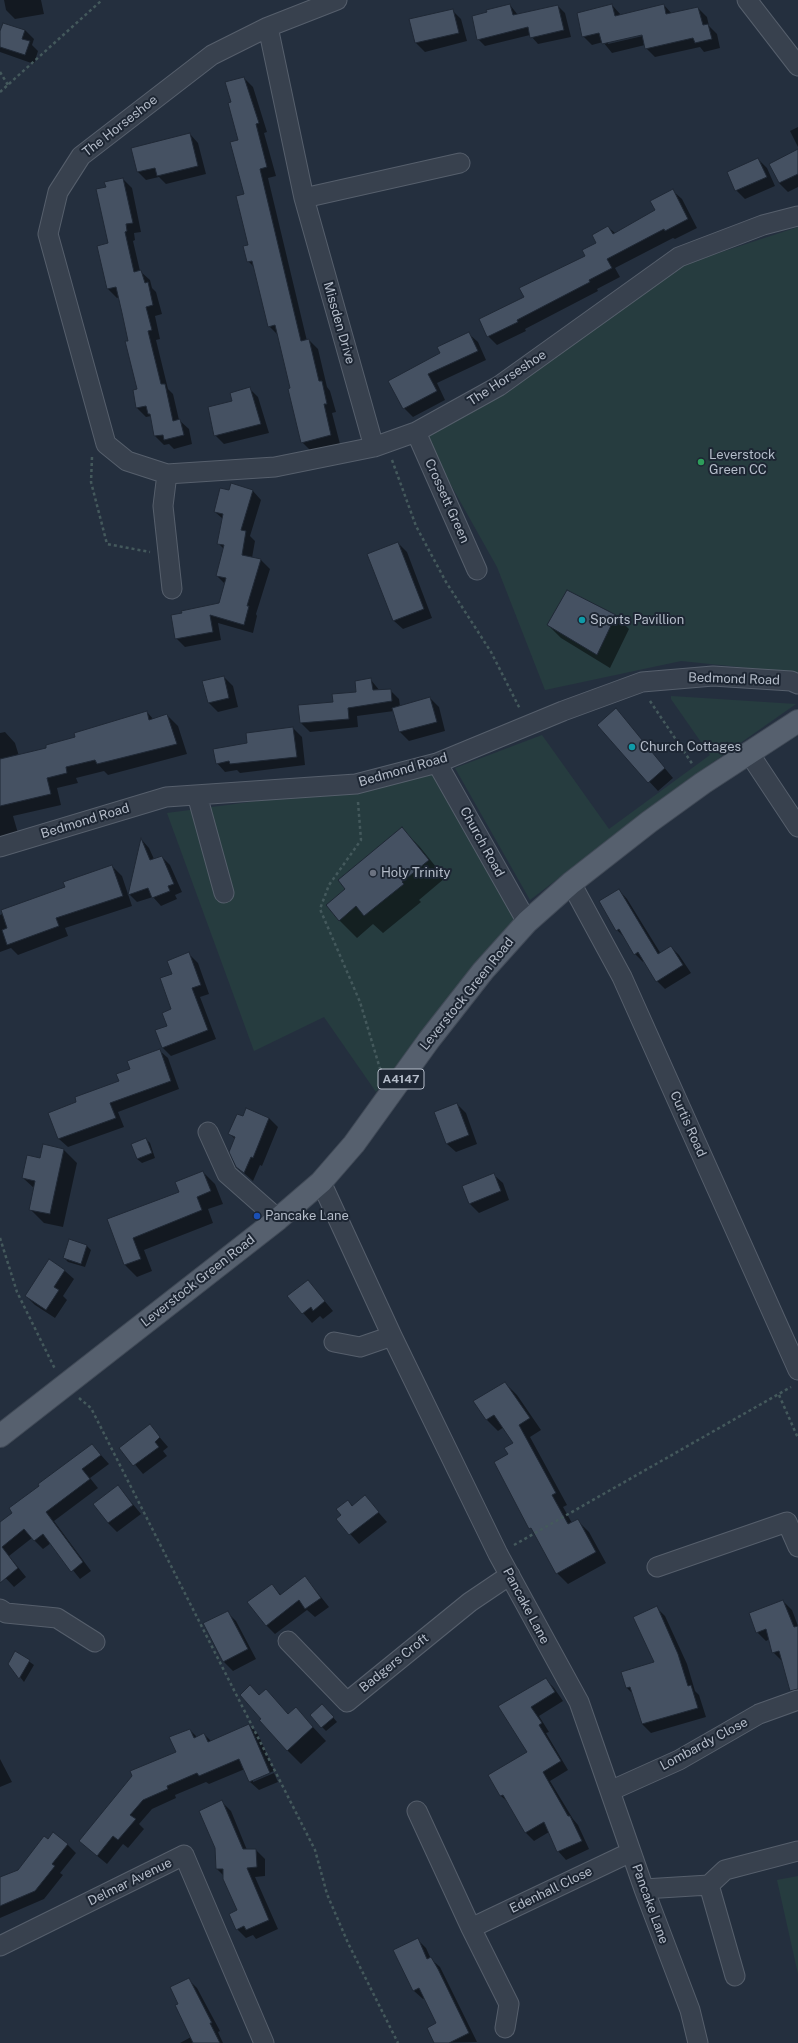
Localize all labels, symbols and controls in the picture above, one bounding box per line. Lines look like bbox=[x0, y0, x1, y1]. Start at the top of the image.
street label: The Horseshoe bbox=[79, 92, 161, 160]
street label: Missden Drive bbox=[320, 280, 358, 366]
street label: The Horseshoe bbox=[465, 347, 549, 409]
place label: Leverstock Green CC bbox=[709, 447, 775, 478]
street label: Crossett Green bbox=[421, 456, 473, 546]
marker: Leverstock Green CC bbox=[696, 457, 706, 467]
place label: Sports Pavillion bbox=[590, 612, 684, 628]
marker: Sports Pavillion bbox=[577, 615, 587, 625]
street label: Bedmond Road bbox=[688, 670, 780, 688]
place label: Church Cottages bbox=[640, 739, 741, 755]
marker: Church Cottages bbox=[627, 742, 637, 752]
street label: Bedmond Road bbox=[357, 750, 449, 790]
street label: Bedmond Road bbox=[39, 800, 131, 842]
street label: Church Road bbox=[456, 804, 508, 880]
place label: Holy Trinity bbox=[381, 865, 450, 881]
marker: Holy Trinity bbox=[368, 868, 378, 878]
street label: Leverstock Green Road bbox=[417, 935, 517, 1053]
road number: A4147 bbox=[378, 1069, 424, 1089]
street label: Curtis Road bbox=[667, 1089, 709, 1159]
place label: Pancake Lane bbox=[265, 1208, 349, 1224]
marker: Pancake Lane bbox=[252, 1211, 262, 1221]
street label: Leverstock Green Road bbox=[138, 1232, 258, 1330]
street label: Pancake Lane bbox=[499, 1565, 553, 1647]
street label: Badgers Croft bbox=[356, 1630, 432, 1696]
street label: Lombardy Close bbox=[657, 1714, 751, 1774]
street label: Delmar Avenue bbox=[85, 1855, 175, 1909]
street label: Pancake Lane bbox=[628, 1862, 672, 1946]
street label: Edenhall Close bbox=[507, 1863, 595, 1917]

